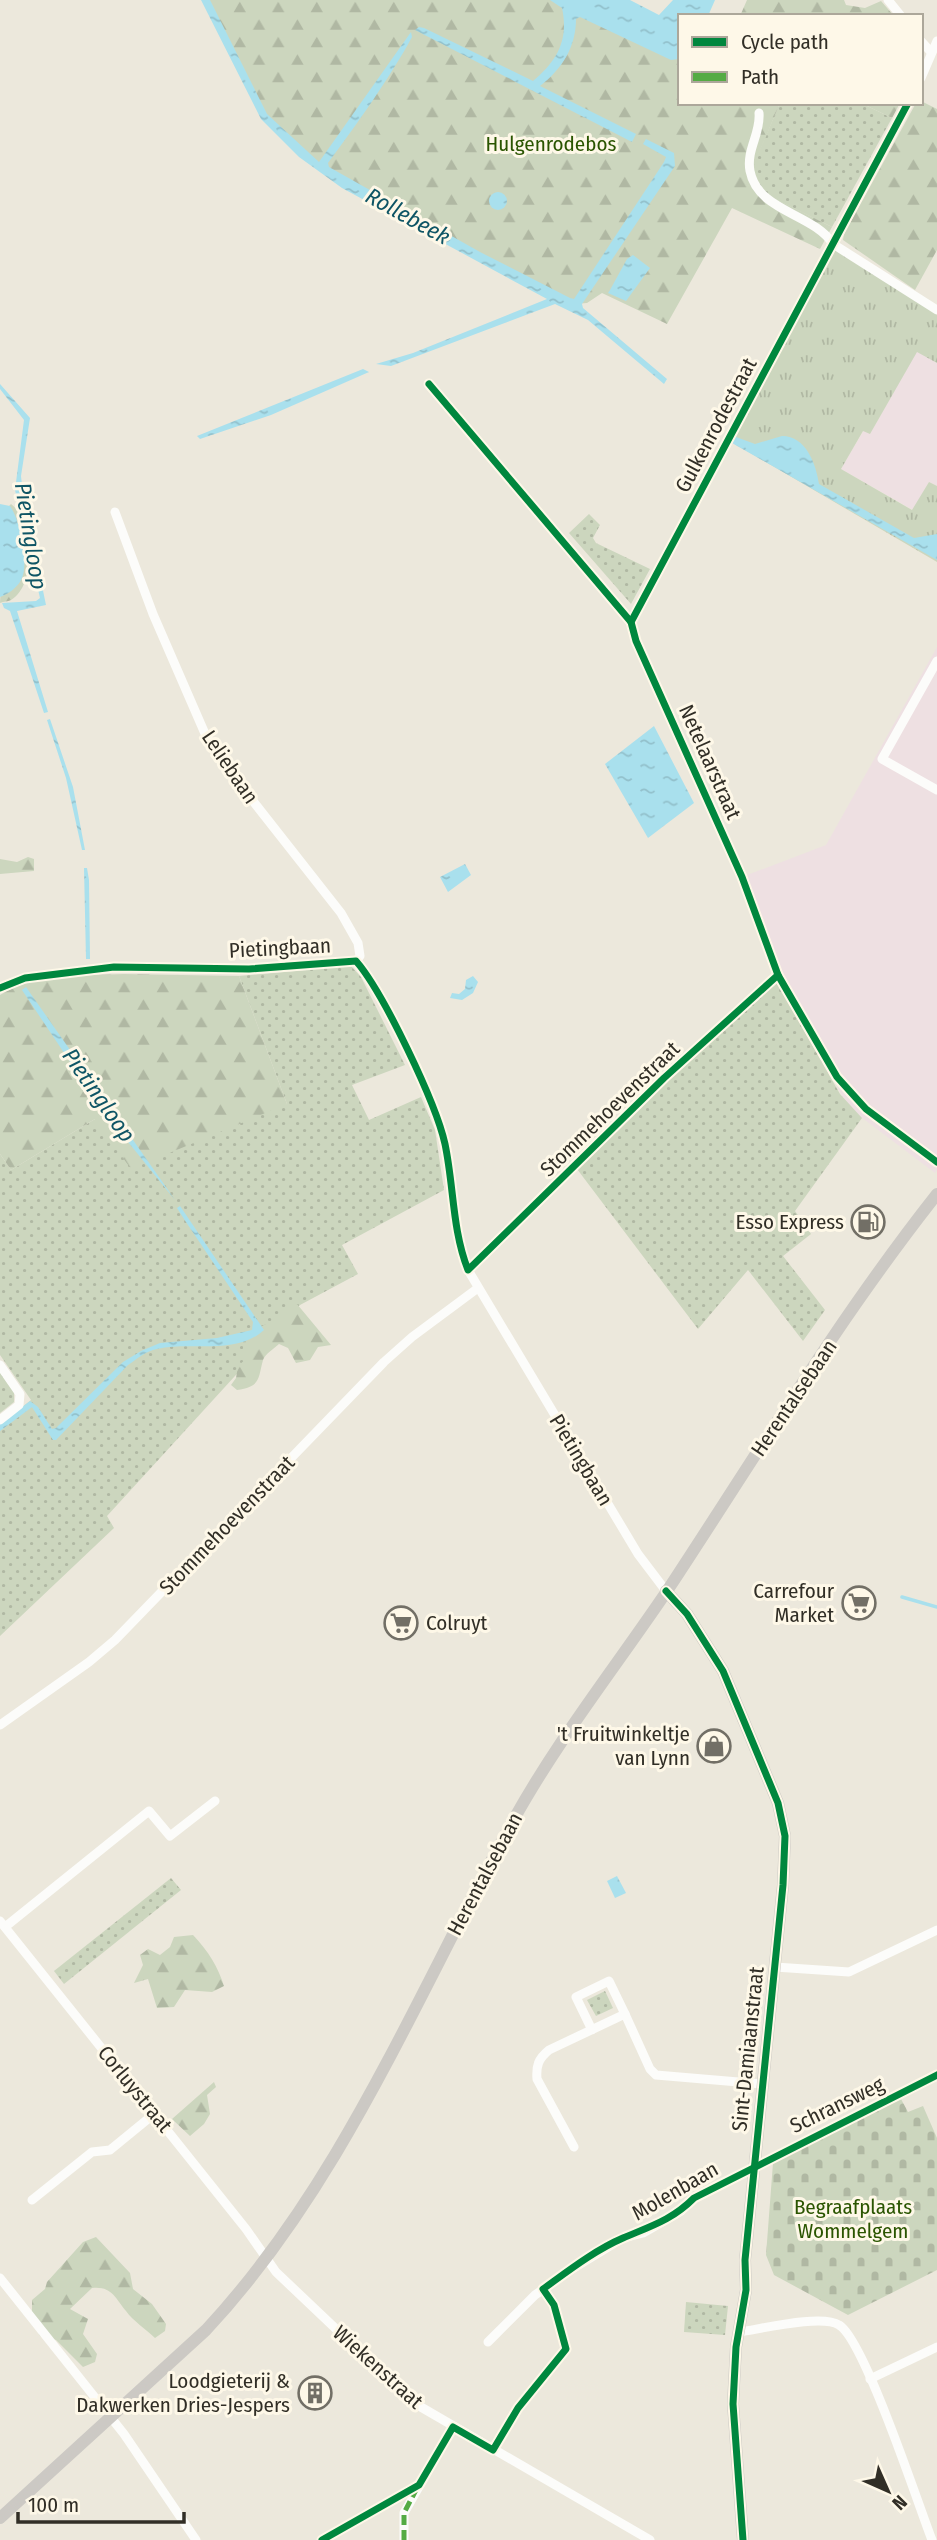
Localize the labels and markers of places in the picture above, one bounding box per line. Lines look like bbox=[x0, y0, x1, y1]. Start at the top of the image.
fuel station icon: Esso Express bbox=[849, 1203, 887, 1241]
place label: Esso Express bbox=[735, 1209, 844, 1235]
place label: Carrefour Market bbox=[753, 1578, 835, 1628]
supermarket icon: Carrefour Market bbox=[840, 1584, 878, 1622]
supermarket icon: Colruyt bbox=[382, 1604, 420, 1642]
place label: Colruyt bbox=[426, 1610, 488, 1636]
place label: 't Fruitwinkeltje van Lynn bbox=[557, 1721, 690, 1771]
shop icon: 't Fruitwinkeltje van Lynn bbox=[695, 1727, 733, 1765]
place label: Loodgieterij & Dakwerken Dries-Jespers bbox=[76, 2368, 290, 2418]
building icon: Loodgieterij & Dakwerken Dries-Jespers bbox=[296, 2374, 334, 2412]

